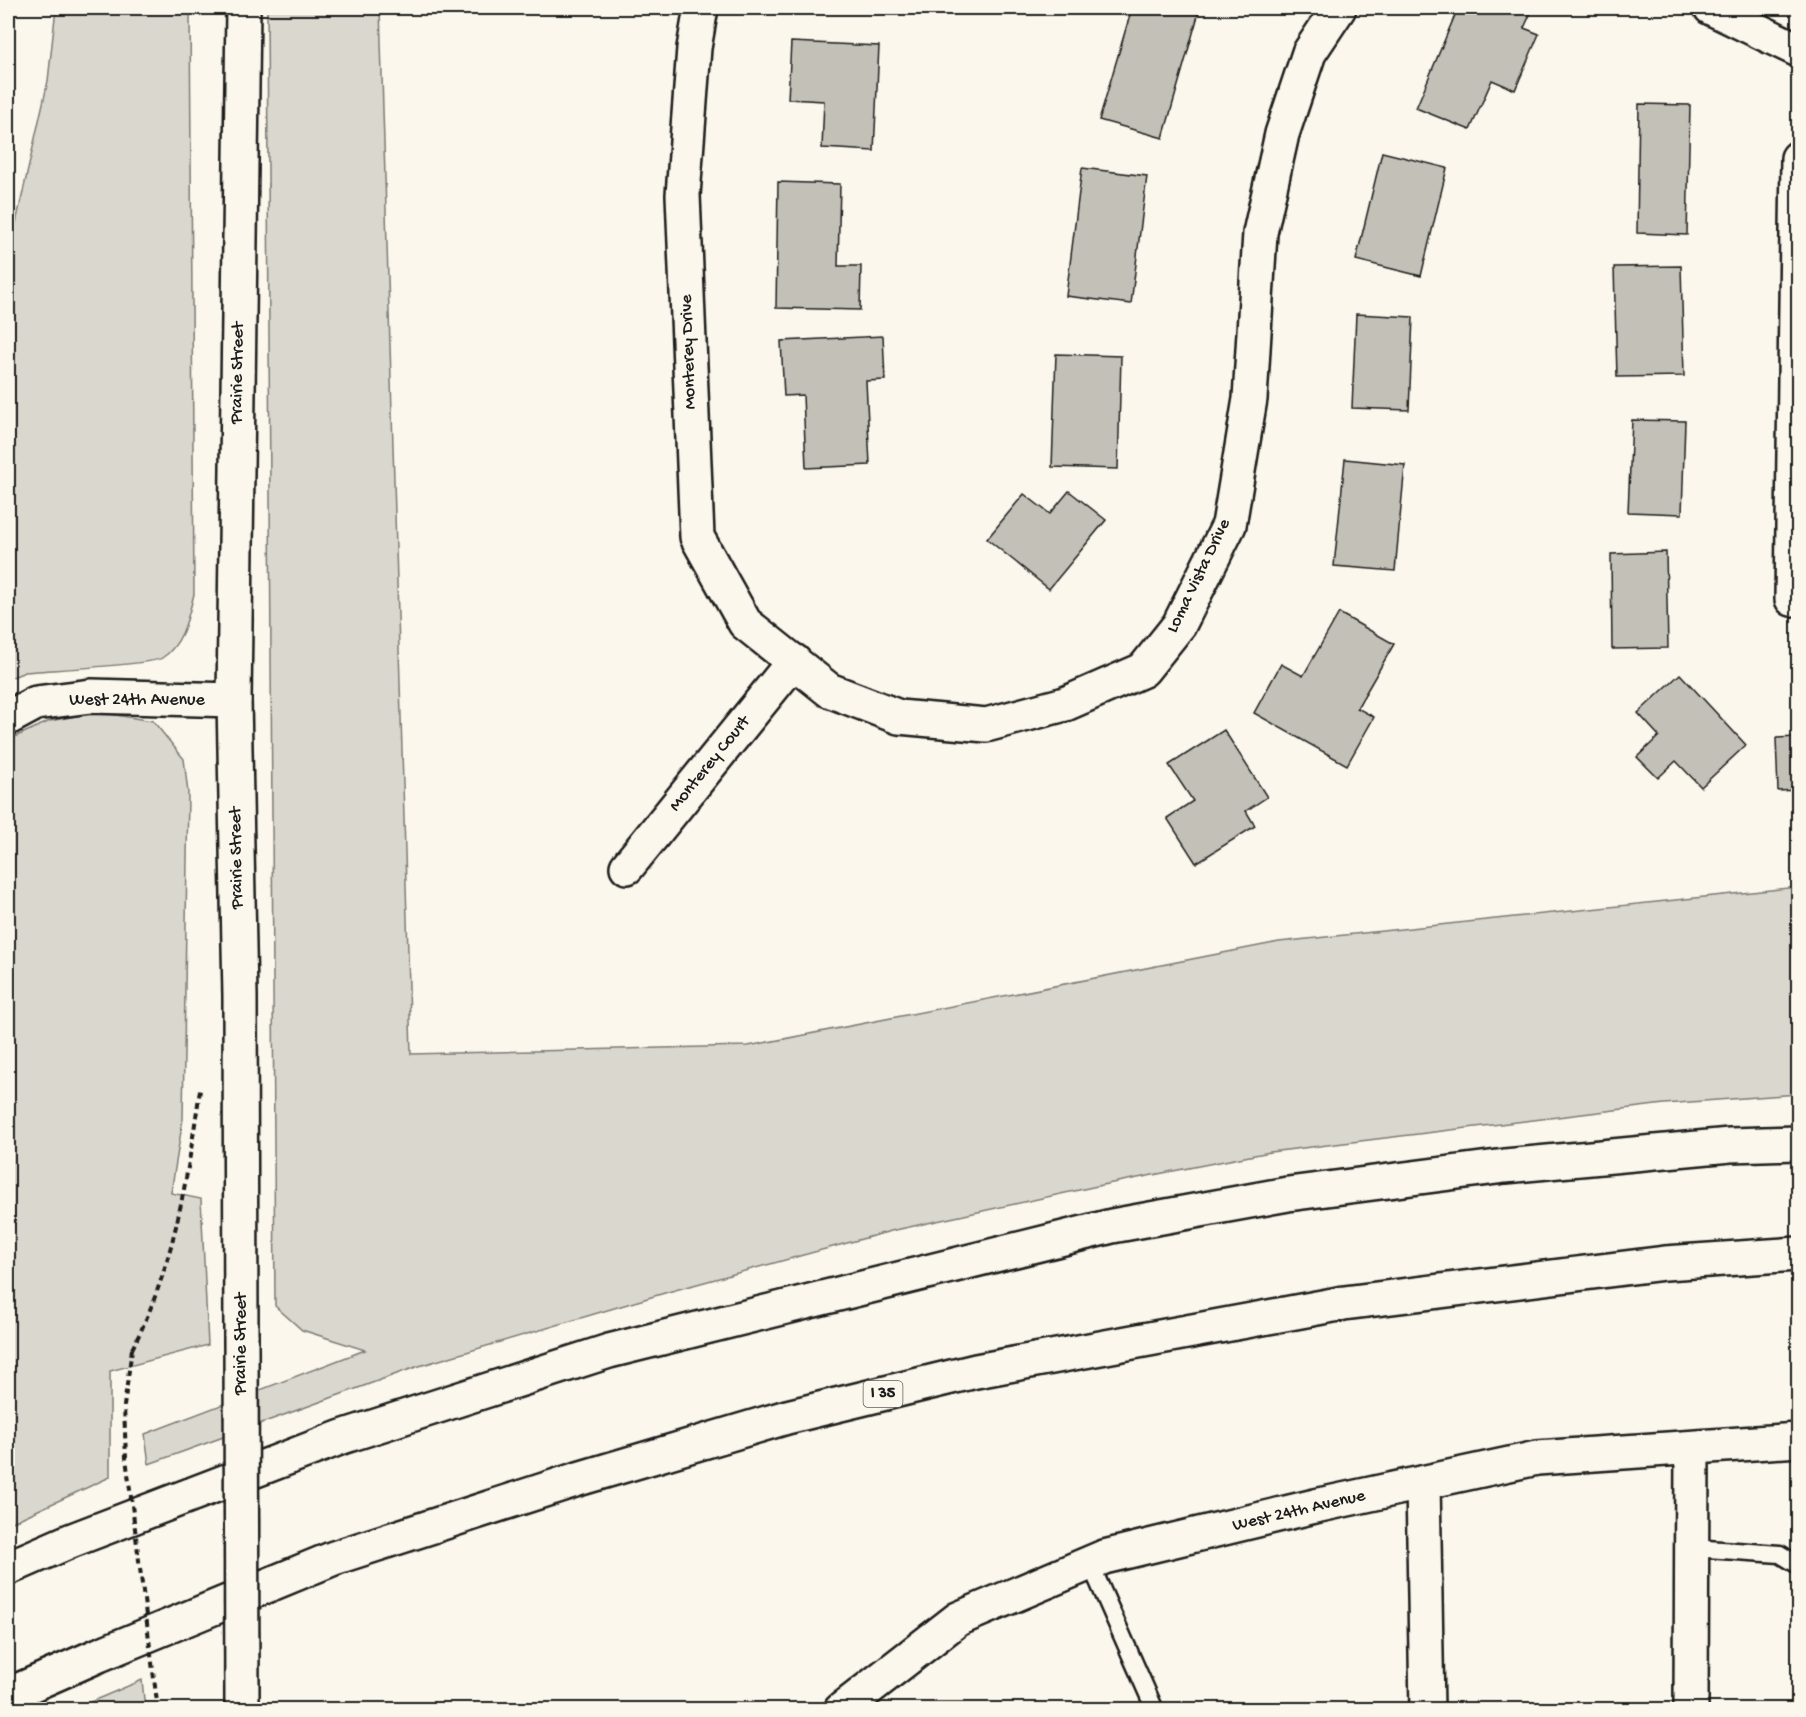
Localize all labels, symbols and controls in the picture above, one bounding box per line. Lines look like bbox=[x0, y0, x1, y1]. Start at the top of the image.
street label: Monterey Drive bbox=[676, 293, 702, 410]
street label: Prairie Street bbox=[227, 320, 249, 425]
street label: Loma Vista Drive bbox=[1162, 515, 1236, 636]
street label: West 24th Avenue bbox=[69, 690, 205, 711]
street label: Monterey Court bbox=[665, 711, 756, 816]
street label: Prairie Street bbox=[226, 805, 248, 910]
street label: Prairie Street bbox=[231, 1291, 252, 1396]
road number: I 35 bbox=[864, 1381, 902, 1407]
street label: West 24th Avenue bbox=[1231, 1485, 1368, 1536]

